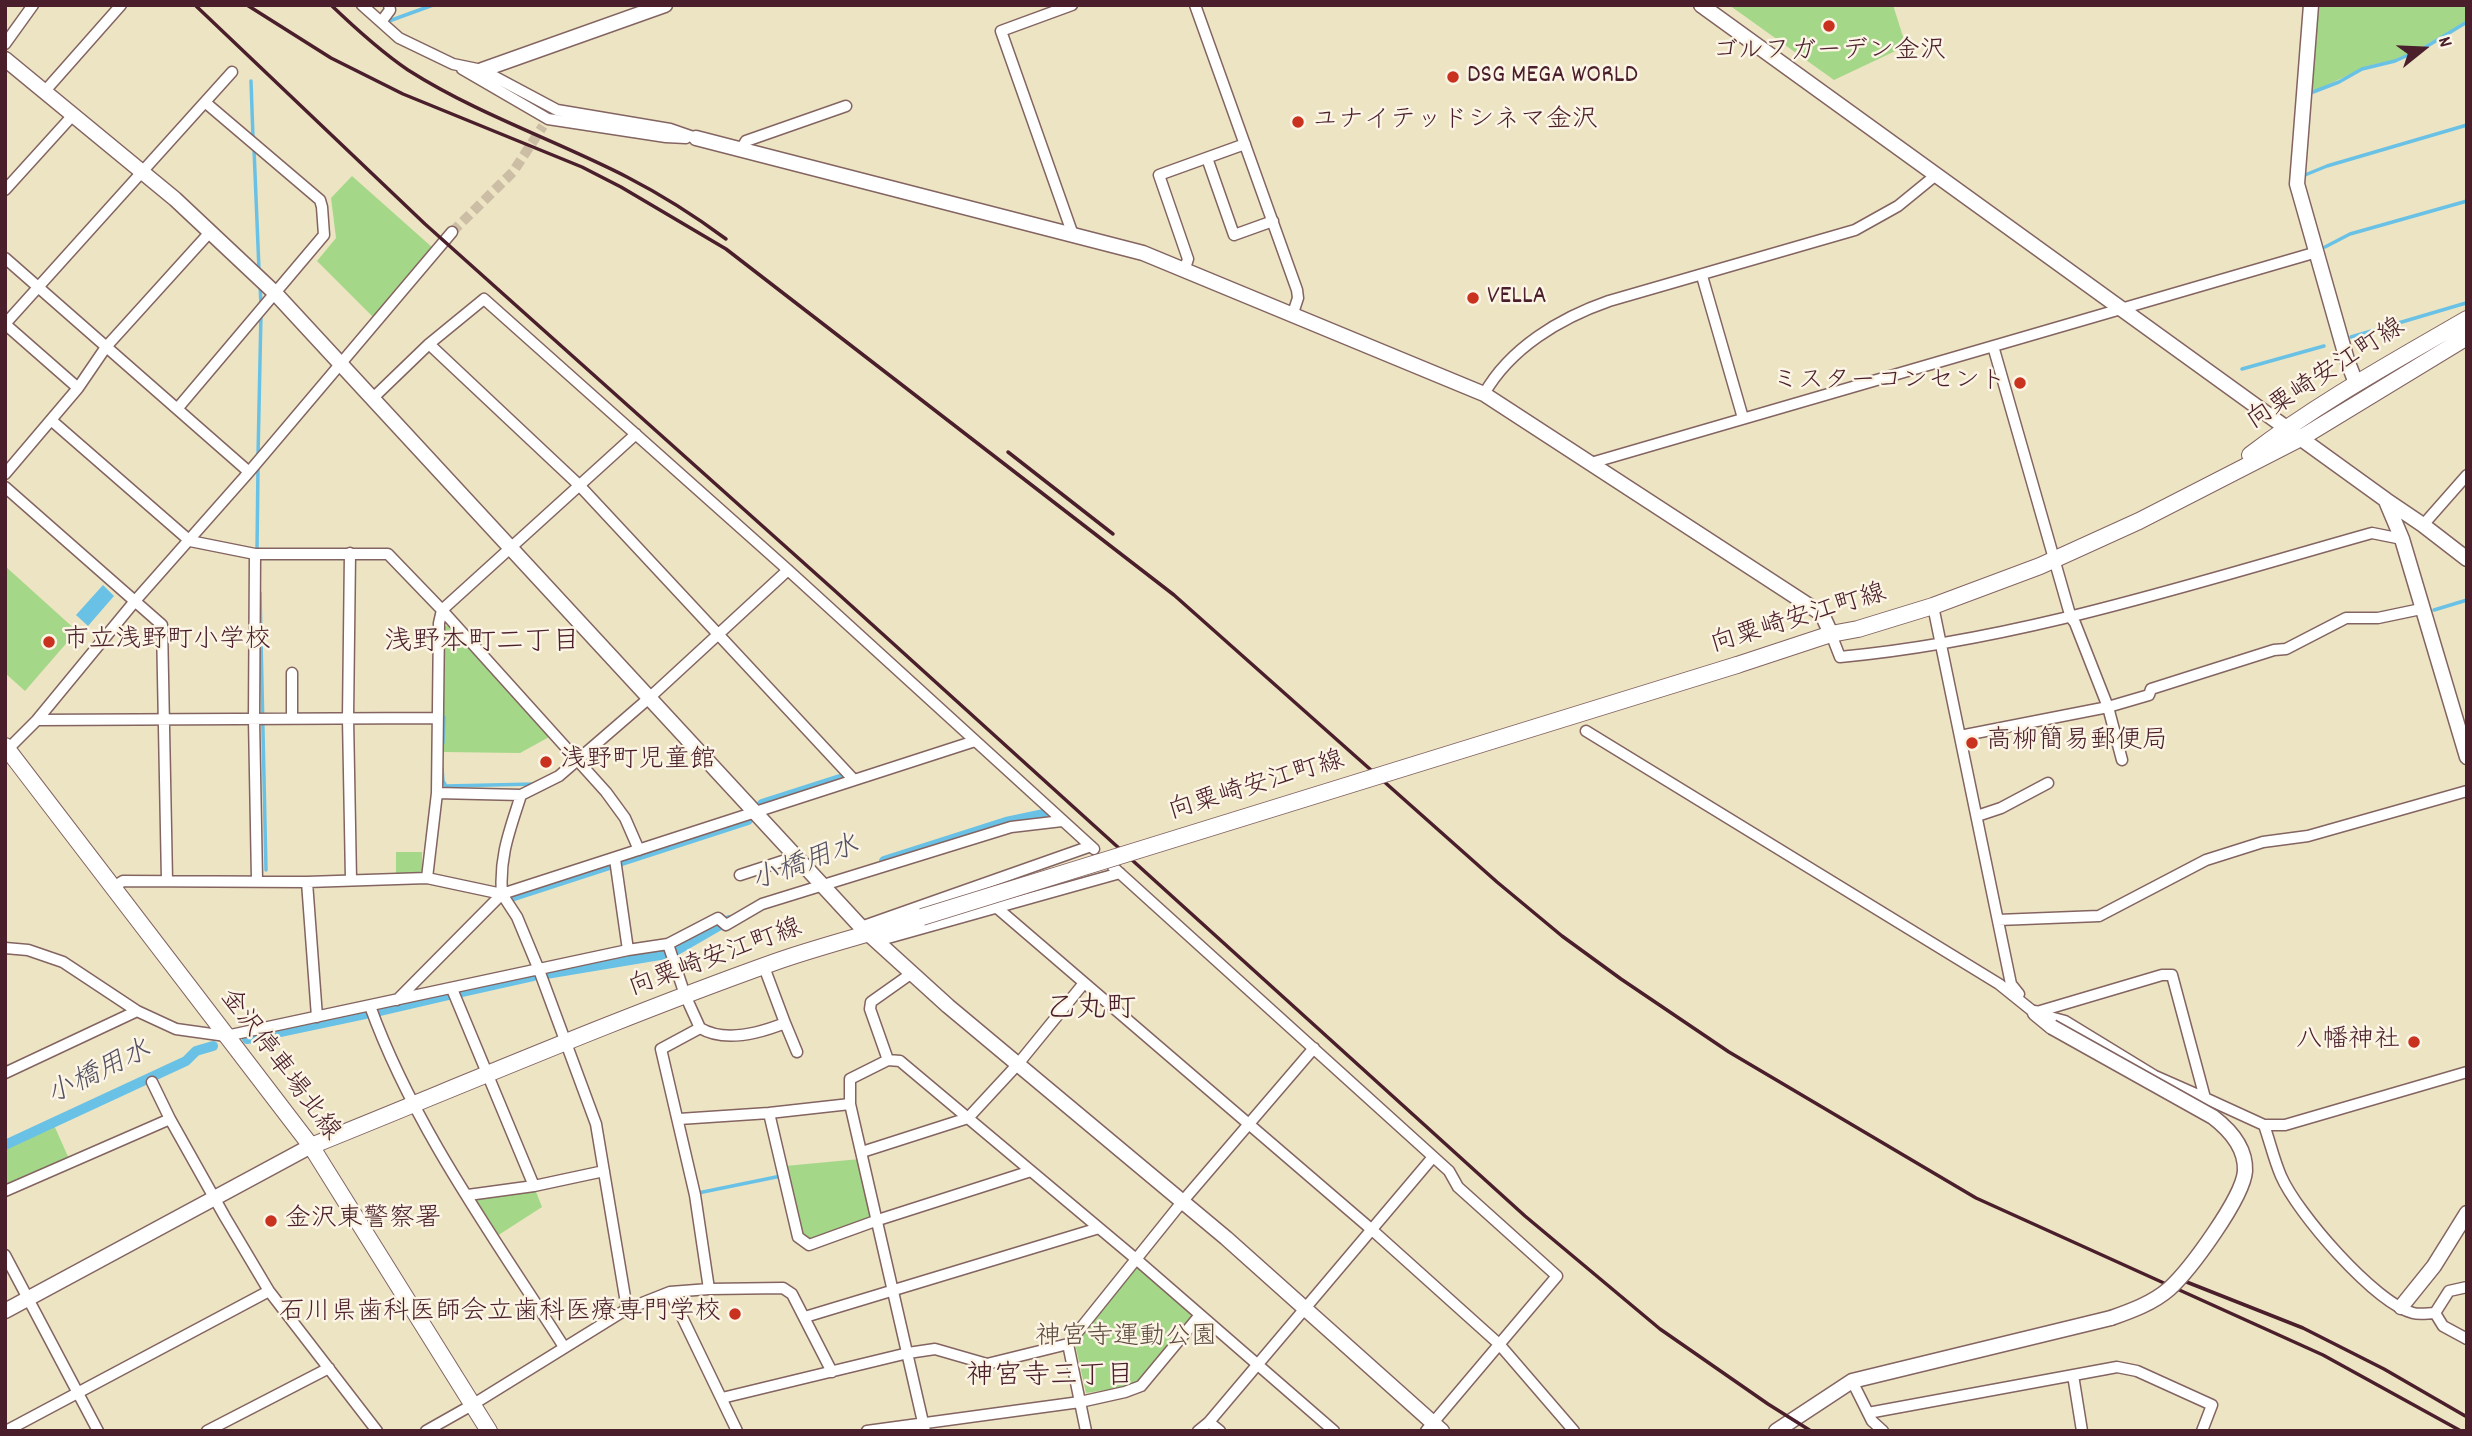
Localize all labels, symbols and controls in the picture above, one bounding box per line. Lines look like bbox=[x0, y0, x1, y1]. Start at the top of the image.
north arrow bbox=[2388, 14, 2458, 84]
marker: ゴルフガーデン金沢 bbox=[1821, 18, 1837, 34]
text: N bbox=[2429, 34, 2458, 51]
place label: ゴルフガーデン金沢 bbox=[1712, 37, 1946, 69]
place label: DSG MEGA WORLD bbox=[1467, 61, 1638, 93]
marker: DSG MEGA WORLD bbox=[1445, 69, 1461, 85]
place label: ユナイテッドシネマ金沢 bbox=[1312, 106, 1598, 138]
marker: ユナイテッドシネマ金沢 bbox=[1290, 114, 1306, 130]
place label: VELLA bbox=[1487, 282, 1547, 314]
marker: VELLA bbox=[1465, 290, 1481, 306]
street label: 向粟崎安江町線 bbox=[2242, 313, 2412, 439]
place label: ミスターコンセント bbox=[1772, 367, 2006, 399]
marker: ミスターコンセント bbox=[2012, 375, 2028, 391]
street label: 向粟崎安江町線 bbox=[1707, 579, 1891, 663]
place label: 市立浅野町小学校 bbox=[63, 626, 271, 658]
district label: 浅野本町二丁目 bbox=[384, 628, 580, 662]
marker: 市立浅野町小学校 bbox=[41, 634, 57, 650]
place label: 高柳簡易郵便局 bbox=[1986, 727, 2168, 759]
marker: 高柳簡易郵便局 bbox=[1964, 735, 1980, 751]
place label: 浅野町児童館 bbox=[560, 746, 716, 778]
street label: 向粟崎安江町線 bbox=[1165, 746, 1349, 830]
marker: 浅野町児童館 bbox=[538, 754, 554, 770]
water label: 小橋用水 bbox=[748, 831, 864, 901]
street label: 向粟崎安江町線 bbox=[625, 914, 807, 1006]
street label: 金沢停車場北線 bbox=[211, 984, 345, 1148]
district label: 乙丸町 bbox=[1046, 994, 1136, 1030]
place label: 八幡神社 bbox=[2296, 1026, 2400, 1058]
marker: 八幡神社 bbox=[2406, 1034, 2422, 1050]
water label: 小橋用水 bbox=[42, 1035, 158, 1115]
place label: 金沢東警察署 bbox=[285, 1205, 441, 1237]
marker: 金沢東警察署 bbox=[263, 1213, 279, 1229]
place label: 石川県歯科医師会立歯科医療専門学校 bbox=[279, 1298, 721, 1330]
marker: 石川県歯科医師会立歯科医療専門学校 bbox=[727, 1306, 743, 1322]
park label: 神宮寺運動公園 bbox=[1035, 1323, 1217, 1355]
district label: 神宮寺三丁目 bbox=[966, 1362, 1134, 1396]

